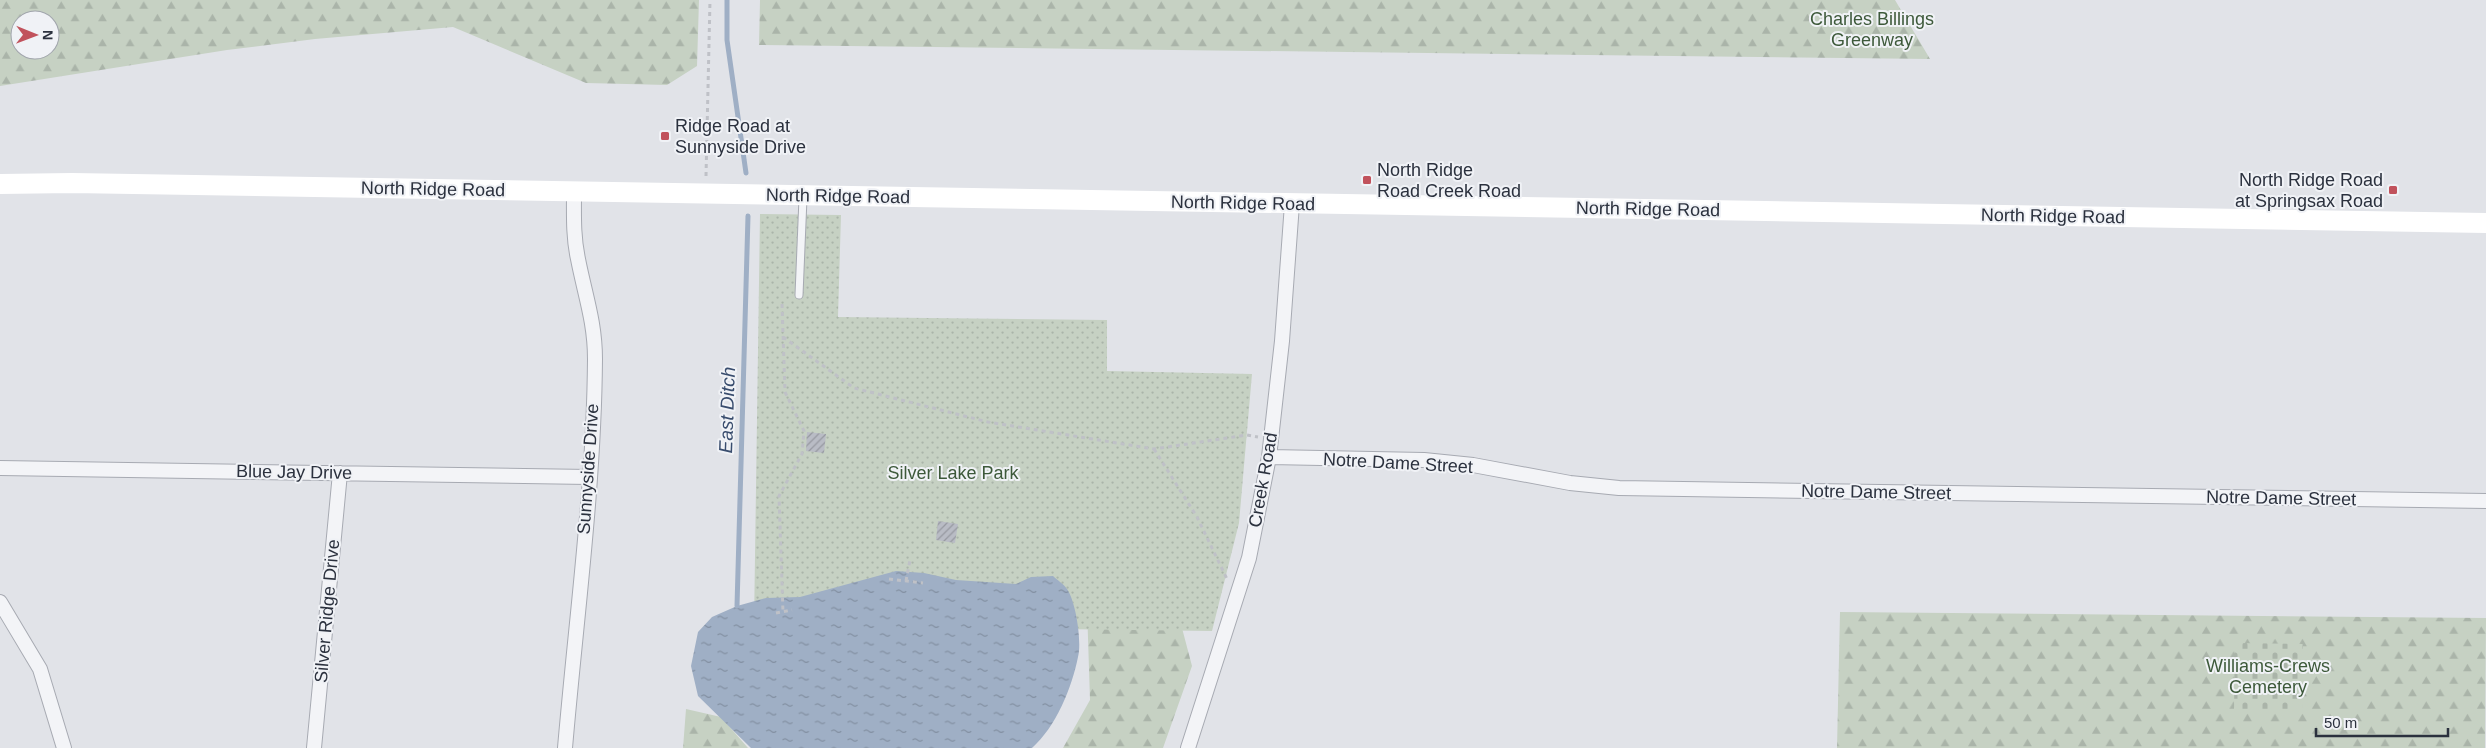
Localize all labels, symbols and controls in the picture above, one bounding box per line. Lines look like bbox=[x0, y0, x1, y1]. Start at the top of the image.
park label: Charles Billings Greenway bbox=[1810, 9, 1934, 50]
north arrow bbox=[10, 10, 60, 60]
text: N bbox=[40, 30, 56, 40]
place label: Ridge Road at Sunnyside Drive bbox=[675, 116, 806, 157]
marker: Ridge Road at Sunnyside Drive bbox=[659, 130, 671, 142]
place label: North Ridge Road Creek Road bbox=[1377, 160, 1521, 201]
place label: North Ridge Road at Springsax Road bbox=[2235, 170, 2383, 211]
marker: North Ridge Road Creek Road bbox=[1361, 174, 1373, 186]
street label: North Ridge Road bbox=[361, 178, 505, 200]
marker: North Ridge Road at Springsax Road bbox=[2387, 184, 2399, 196]
street label: North Ridge Road bbox=[766, 185, 910, 207]
street label: North Ridge Road bbox=[1171, 192, 1315, 214]
street label: North Ridge Road bbox=[1576, 198, 1720, 220]
street label: North Ridge Road bbox=[1981, 205, 2125, 227]
water label: East Ditch bbox=[715, 366, 739, 454]
street label: Sunnyside Drive bbox=[573, 403, 603, 535]
street label: Creek Road bbox=[1245, 431, 1281, 529]
street label: Notre Dame Street bbox=[1323, 449, 1473, 477]
street label: Blue Jay Drive bbox=[236, 461, 352, 483]
park label: Silver Lake Park bbox=[887, 463, 1020, 483]
street label: Notre Dame Street bbox=[1801, 481, 1951, 503]
street label: Notre Dame Street bbox=[2206, 487, 2356, 509]
street label: Silver Ridge Drive bbox=[311, 538, 343, 684]
park label: Williams-Crews Cemetery bbox=[2206, 656, 2330, 697]
scale bar bbox=[2316, 706, 2448, 738]
text: 50 m bbox=[2324, 714, 2357, 731]

